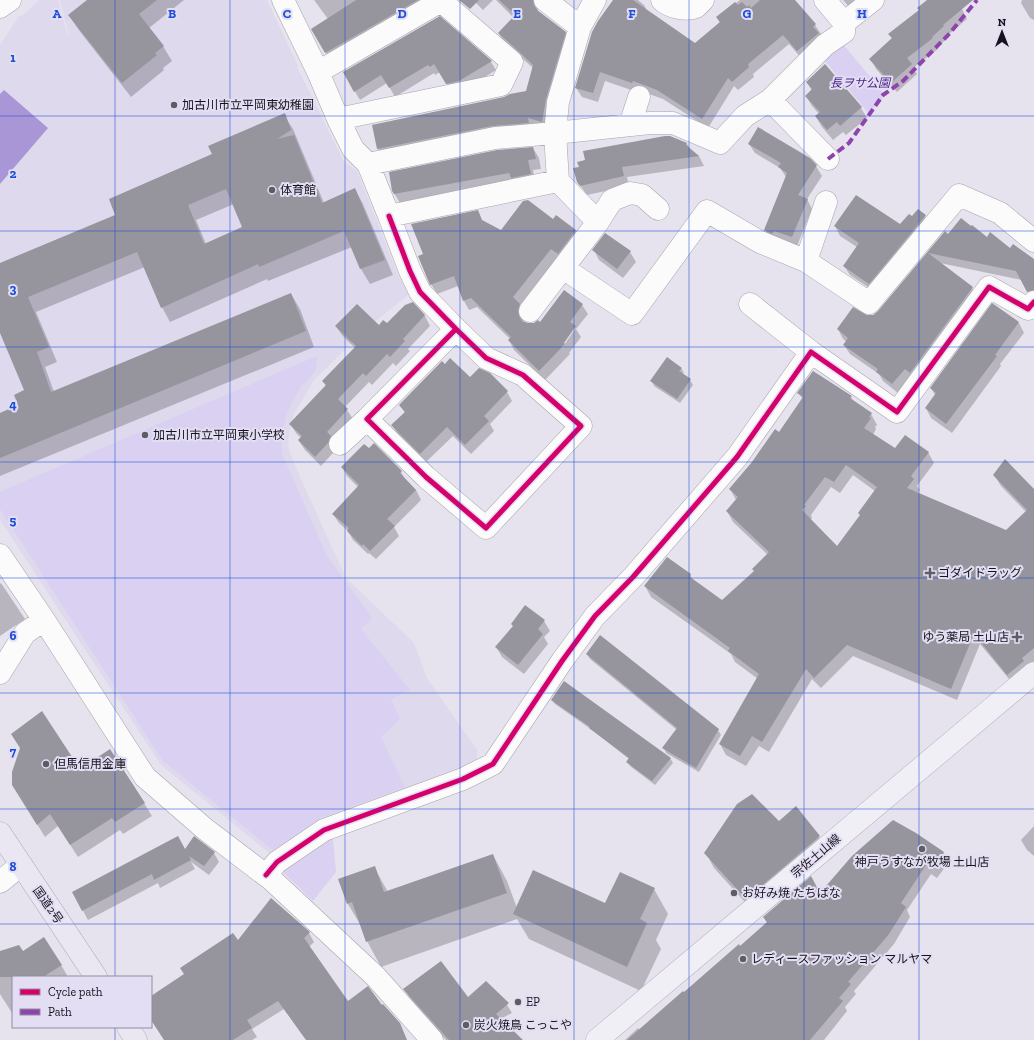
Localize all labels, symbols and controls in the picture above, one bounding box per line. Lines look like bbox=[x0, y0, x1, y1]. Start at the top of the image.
text: A bbox=[53, 6, 62, 21]
text: B bbox=[168, 6, 176, 21]
text: C bbox=[283, 6, 291, 21]
text: D bbox=[397, 6, 407, 21]
text: E bbox=[513, 6, 521, 21]
text: F bbox=[628, 6, 636, 21]
text: G bbox=[743, 6, 752, 21]
text: H bbox=[857, 6, 867, 21]
north arrow bbox=[982, 12, 1022, 52]
text: N bbox=[998, 16, 1007, 29]
text: 1 bbox=[10, 50, 16, 65]
park label: 長ヲサ公園 bbox=[830, 76, 892, 90]
place label: 加古川市立平岡東幼稚園 bbox=[182, 98, 314, 112]
marker: 加古川市立平岡東幼稚園 bbox=[169, 100, 179, 110]
text: 2 bbox=[10, 166, 17, 181]
place label: 体育館 bbox=[280, 183, 316, 197]
marker: 体育館 bbox=[267, 185, 277, 195]
text: 3 bbox=[10, 281, 17, 296]
text: 4 bbox=[9, 397, 17, 412]
place label: 加古川市立平岡東小学校 bbox=[153, 428, 285, 442]
marker: 加古川市立平岡東小学校 bbox=[140, 430, 150, 440]
text: 5 bbox=[10, 513, 17, 528]
place label: ゴダイドラッグ bbox=[938, 566, 1022, 580]
marker: ゴダイドラッグ bbox=[925, 568, 935, 578]
text: 6 bbox=[10, 628, 17, 643]
place label: ゆう薬局 土山店 bbox=[922, 630, 1009, 644]
marker: ゆう薬局 土山店 bbox=[1012, 632, 1022, 642]
text: 7 bbox=[10, 744, 17, 759]
place label: 但馬信用金庫 bbox=[54, 757, 126, 771]
marker: 但馬信用金庫 bbox=[41, 759, 51, 769]
street label: 宗佐土山線 bbox=[789, 831, 843, 881]
marker: 神戸うすなが牧場 土山店 bbox=[917, 844, 927, 854]
place label: 神戸うすなが牧場 土山店 bbox=[855, 855, 989, 869]
text: 8 bbox=[9, 859, 17, 874]
street label: 国道2号 bbox=[30, 884, 66, 926]
place label: お好み焼 たちばな bbox=[742, 886, 841, 900]
marker: お好み焼 たちばな bbox=[729, 888, 739, 898]
place label: レディースファッション マルヤマ bbox=[751, 952, 932, 966]
marker: レディースファッション マルヤマ bbox=[738, 954, 748, 964]
legend bbox=[12, 976, 152, 1028]
text: Cycle path bbox=[48, 985, 103, 999]
place label: EP bbox=[526, 995, 540, 1009]
marker: EP bbox=[513, 997, 523, 1007]
text: Path bbox=[48, 1005, 72, 1019]
place label: 炭火焼鳥 こっこや bbox=[474, 1018, 572, 1032]
marker: 炭火焼鳥 こっこや bbox=[461, 1020, 471, 1030]

